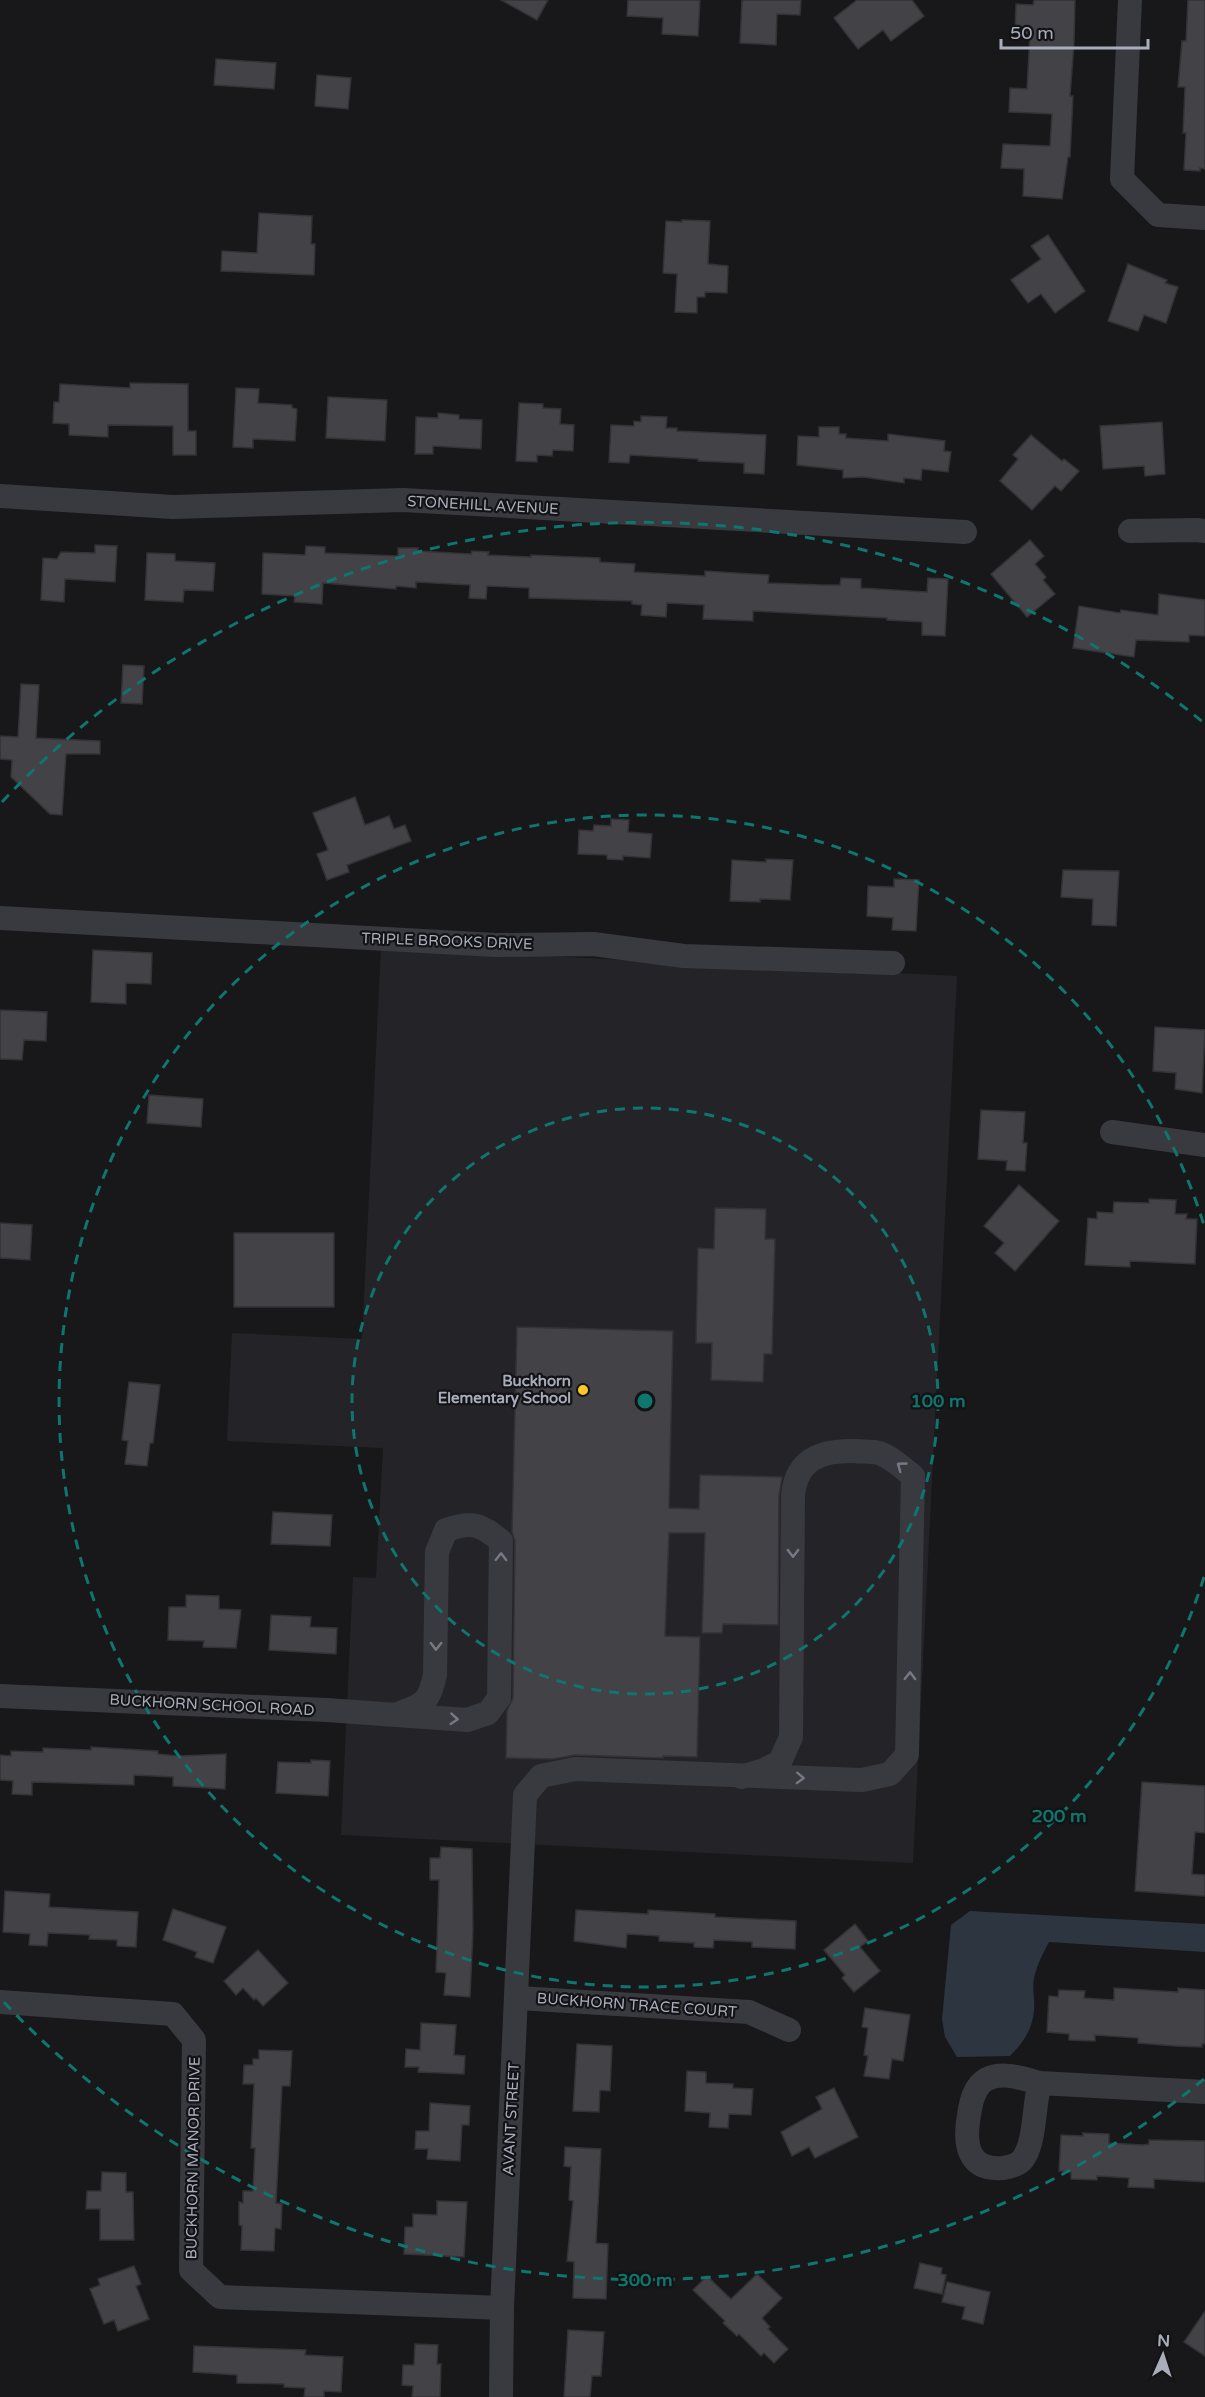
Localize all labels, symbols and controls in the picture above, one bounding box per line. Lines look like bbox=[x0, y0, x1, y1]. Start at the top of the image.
scale bar bbox=[1001, 12, 1148, 50]
text: 50 m bbox=[1010, 22, 1054, 44]
street label: STONEHILL AVENUE bbox=[407, 492, 559, 518]
street label: TRIPLE BROOKS DRIVE bbox=[361, 929, 533, 953]
place label: Buckhorn Elementary School bbox=[438, 1372, 571, 1408]
marker: Buckhorn Elementary School bbox=[576, 1383, 590, 1397]
text: 100 m bbox=[910, 1390, 966, 1412]
centre of rings bbox=[635, 1391, 655, 1411]
one-way arrow bbox=[896, 1463, 907, 1474]
one-way arrow bbox=[787, 1549, 799, 1558]
one-way arrow bbox=[495, 1553, 507, 1562]
one-way arrow bbox=[429, 1641, 442, 1650]
one-way arrow bbox=[904, 1672, 916, 1681]
street label: BUCKHORN SCHOOL ROAD bbox=[109, 1691, 315, 1719]
one-way arrow bbox=[449, 1712, 458, 1725]
one-way arrow bbox=[795, 1772, 804, 1785]
text: 200 m bbox=[1031, 1805, 1087, 1827]
street label: BUCKHORN TRACE COURT bbox=[536, 1989, 738, 2021]
street label: BUCKHORN MANOR DRIVE bbox=[182, 2056, 204, 2260]
street label: AVANT STREET bbox=[499, 2062, 523, 2176]
text: 300 m bbox=[617, 2269, 673, 2291]
north arrow bbox=[1133, 2325, 1193, 2385]
text: N bbox=[1157, 2331, 1171, 2351]

